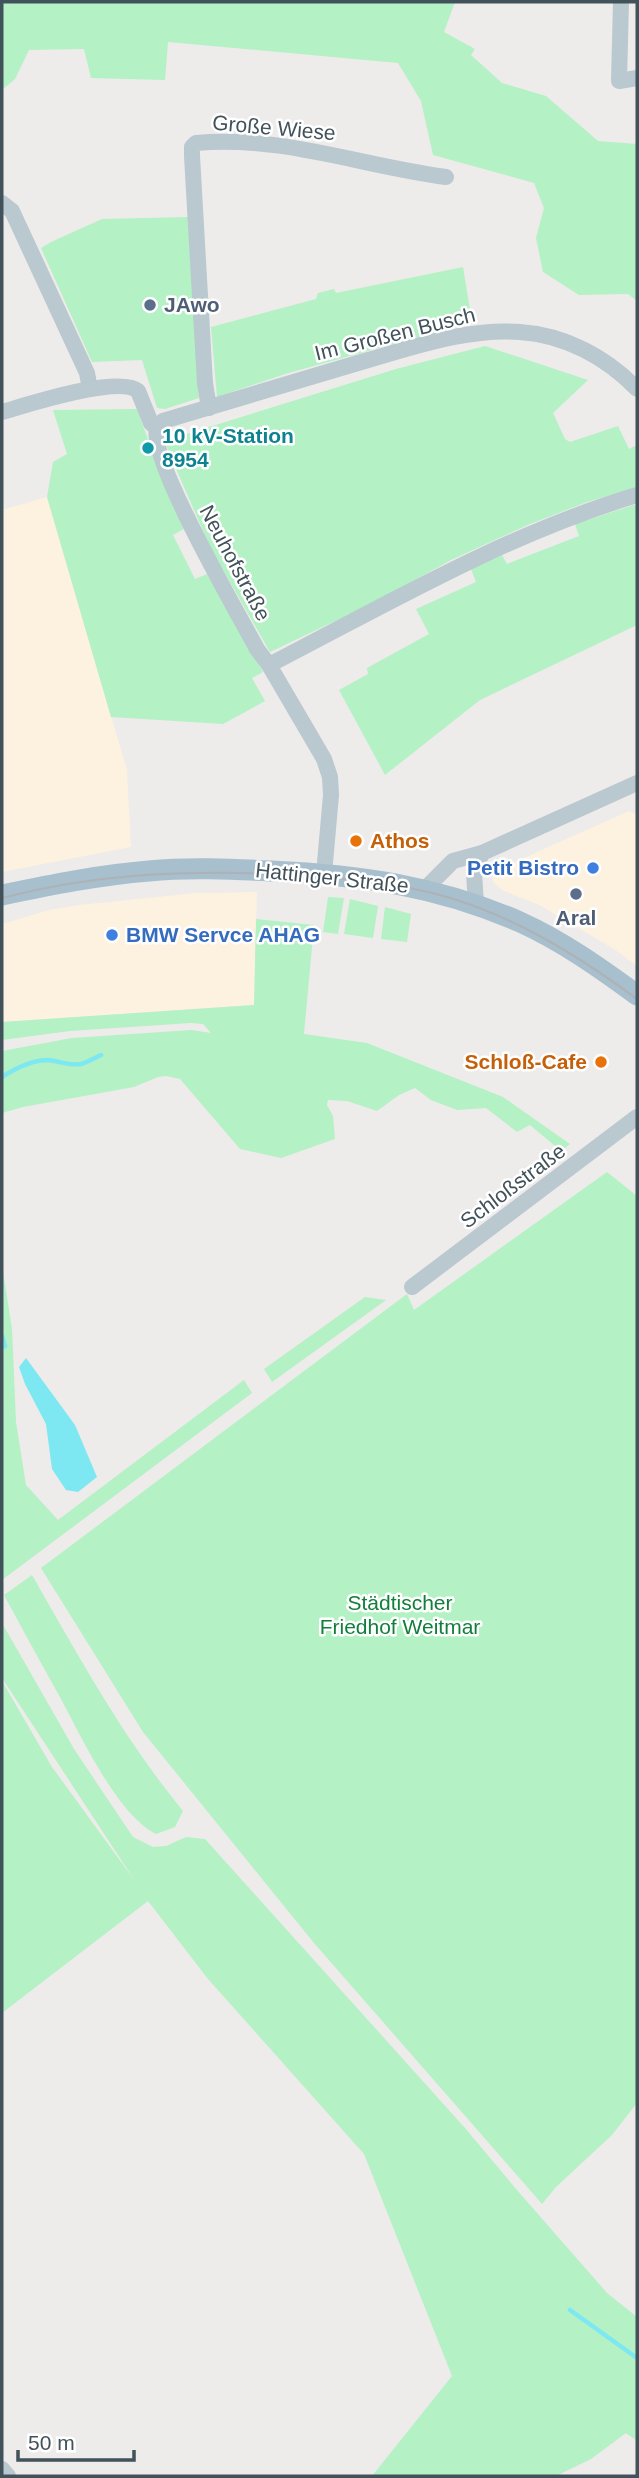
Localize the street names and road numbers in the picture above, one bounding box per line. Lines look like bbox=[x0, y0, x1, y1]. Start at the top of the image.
street label: Große Wiese bbox=[211, 111, 337, 144]
street label: Im Großen Busch bbox=[312, 302, 477, 365]
street label: Neuhofstraße bbox=[195, 501, 275, 624]
street label: Hattinger Straße bbox=[254, 858, 410, 897]
street label: Schloßstraße bbox=[456, 1139, 569, 1232]

